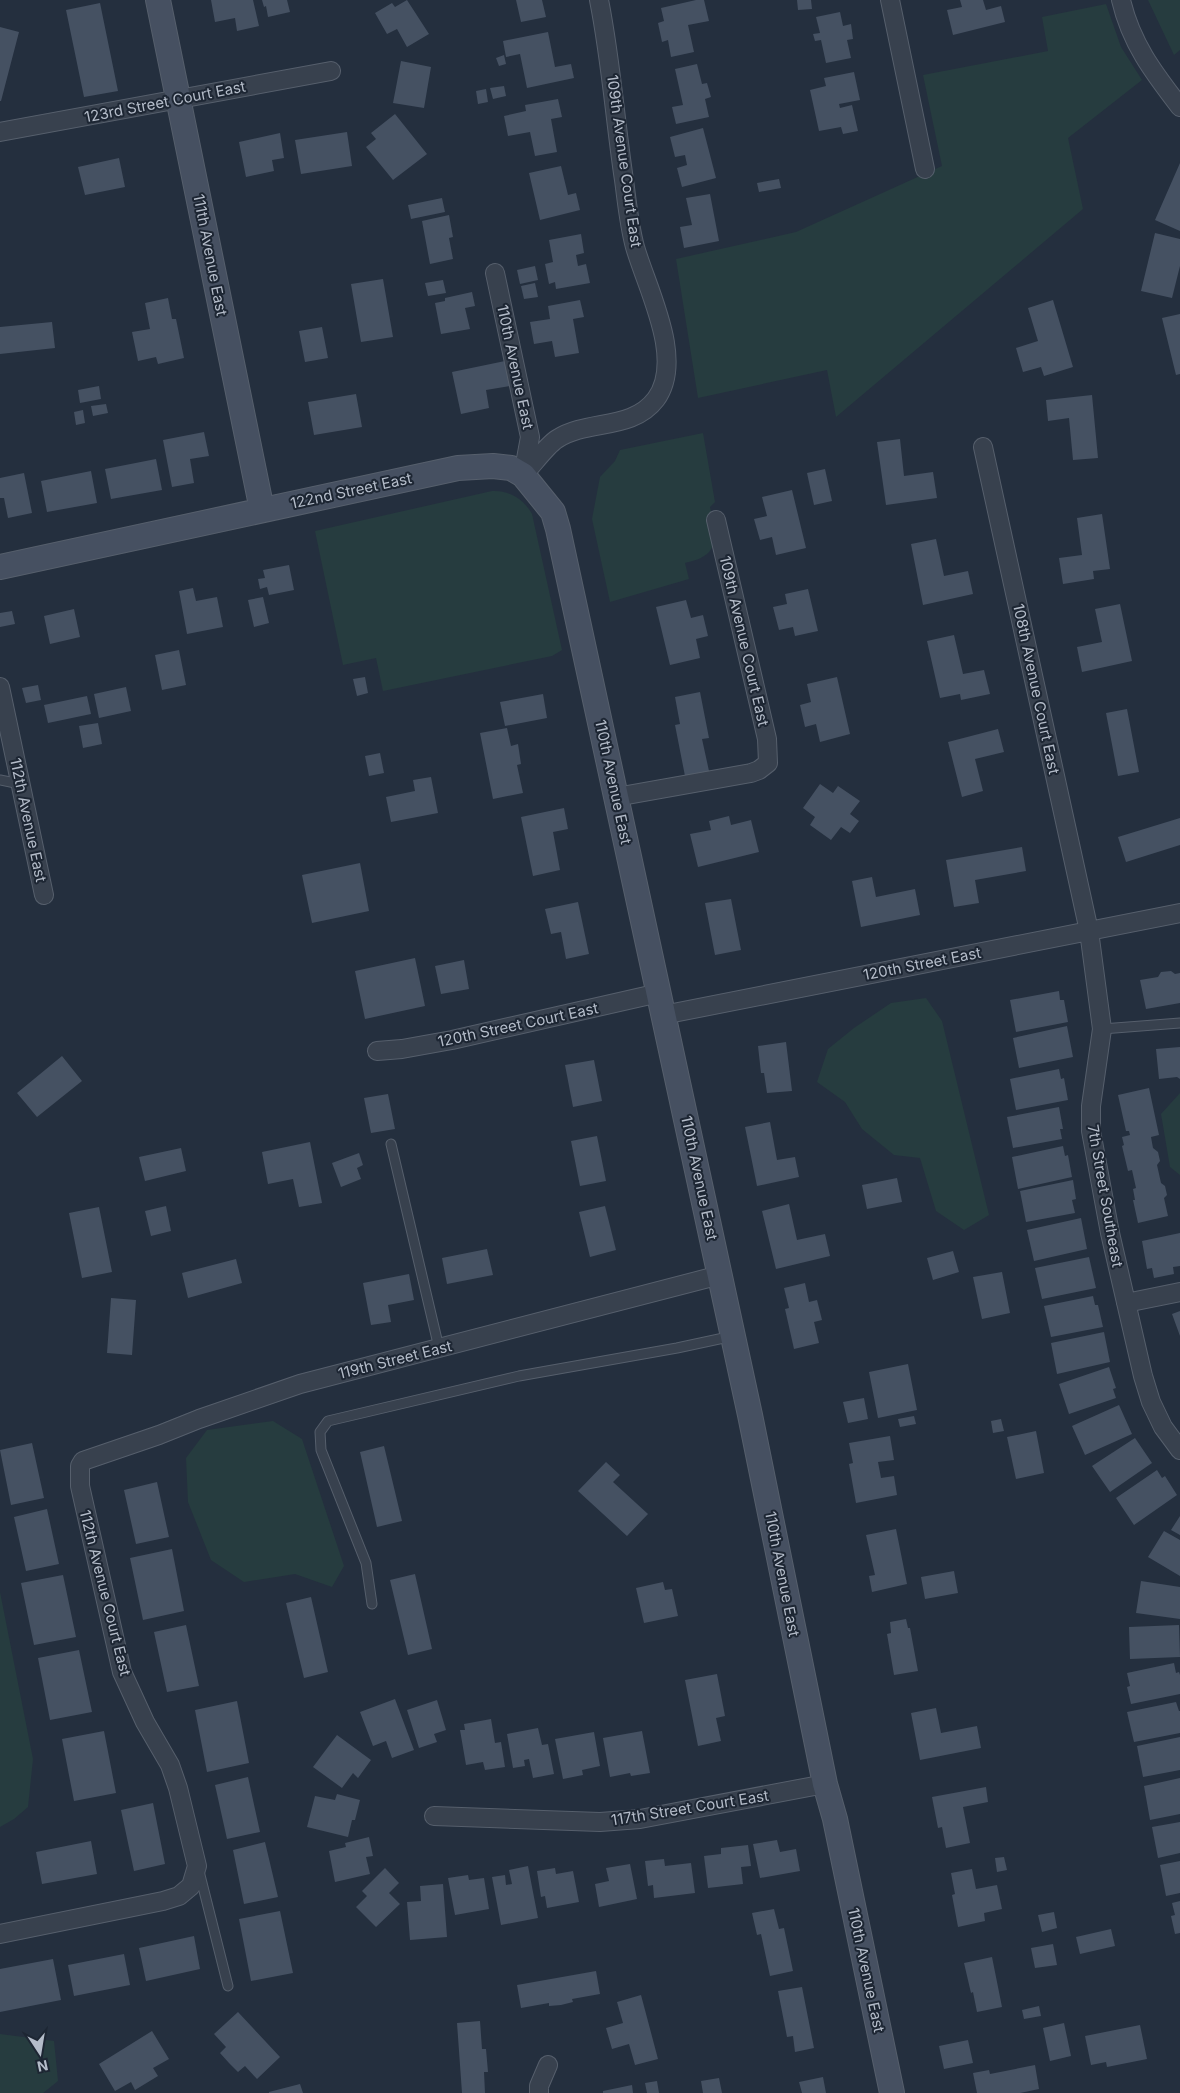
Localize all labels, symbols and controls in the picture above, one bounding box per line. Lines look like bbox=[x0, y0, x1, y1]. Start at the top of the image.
street label: 109th Avenue Court East bbox=[603, 73, 646, 249]
street label: 123rd Street Court East bbox=[83, 77, 247, 126]
street label: 111th Avenue East bbox=[189, 192, 232, 318]
street label: 110th Avenue East bbox=[493, 303, 538, 431]
street label: 122nd Street East bbox=[289, 468, 413, 513]
street label: 109th Avenue Court East bbox=[716, 554, 773, 728]
street label: 108th Avenue Court East bbox=[1009, 602, 1064, 776]
street label: 110th Avenue East bbox=[591, 718, 636, 846]
street label: 112th Avenue East bbox=[6, 756, 51, 884]
street label: 120th Street East bbox=[861, 943, 983, 984]
street label: 120th Street Court East bbox=[436, 998, 600, 1051]
street label: 110th Avenue East bbox=[677, 1114, 722, 1242]
street label: 7th Street Southeast bbox=[1084, 1123, 1127, 1269]
street label: 119th Street East bbox=[336, 1336, 454, 1383]
street label: 112th Avenue Court East bbox=[76, 1508, 135, 1678]
street label: 110th Avenue East bbox=[761, 1510, 804, 1638]
street label: 117th Street Court East bbox=[610, 1786, 770, 1829]
street label: 110th Avenue East bbox=[844, 1906, 889, 2034]
north arrow bbox=[15, 2028, 65, 2078]
text: N bbox=[36, 2057, 50, 2076]

